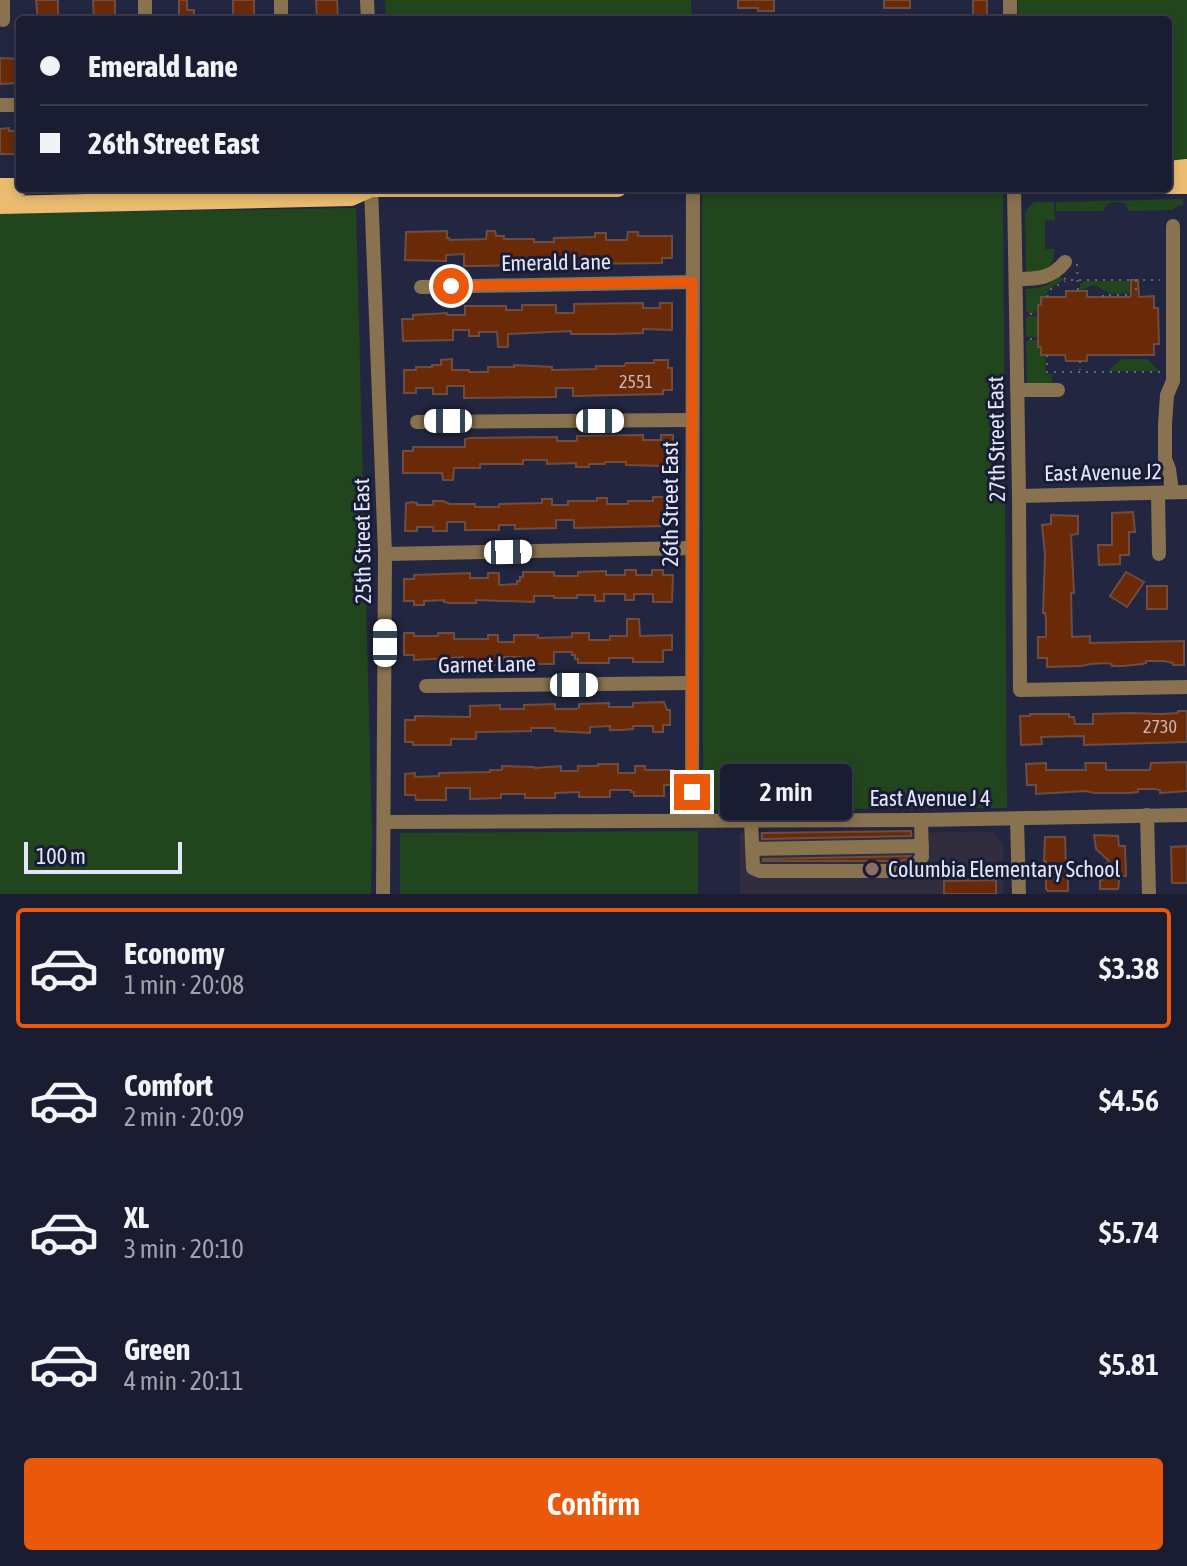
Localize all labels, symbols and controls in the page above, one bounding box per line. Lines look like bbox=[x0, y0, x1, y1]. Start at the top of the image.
text: Emerald Lane bbox=[88, 49, 238, 83]
text: 26th Street East bbox=[88, 126, 259, 160]
street label: Emerald Lane bbox=[501, 248, 611, 276]
route start bbox=[433, 268, 469, 304]
house number: 2551 bbox=[619, 371, 653, 392]
street label: 27th Street East bbox=[982, 376, 1010, 502]
car bbox=[424, 409, 472, 433]
car bbox=[576, 409, 624, 433]
street label: 26th Street East bbox=[657, 441, 683, 567]
street label: East Avenue J2 bbox=[1044, 458, 1162, 486]
street label: 25th Street East bbox=[348, 478, 376, 604]
car bbox=[484, 540, 532, 564]
car bbox=[373, 619, 397, 667]
street label: Garnet Lane bbox=[438, 650, 536, 678]
car bbox=[550, 673, 598, 697]
house number: 2730 bbox=[1143, 716, 1177, 737]
callout: 2 min bbox=[720, 764, 852, 820]
route end bbox=[674, 774, 710, 810]
text: 2 min bbox=[759, 777, 813, 807]
street label: East Avenue J 4 bbox=[869, 785, 991, 811]
scale bar bbox=[24, 838, 182, 874]
text: 100 m bbox=[36, 843, 86, 869]
place label: Columbia Elementary School bbox=[888, 856, 1121, 882]
marker: Columbia Elementary School bbox=[863, 860, 881, 878]
icon: car bbox=[28, 932, 100, 1004]
text: Economy bbox=[124, 936, 225, 970]
text: $3.38 bbox=[1099, 951, 1159, 985]
text: 1 min · 20:08 bbox=[124, 970, 244, 1000]
icon: car bbox=[28, 1064, 100, 1136]
text: Comfort bbox=[124, 1068, 213, 1102]
text: $4.56 bbox=[1099, 1083, 1159, 1117]
text: 2 min · 20:09 bbox=[124, 1102, 244, 1132]
icon: car bbox=[28, 1196, 100, 1268]
text: XL bbox=[124, 1200, 149, 1234]
text: $5.74 bbox=[1099, 1215, 1159, 1249]
text: 3 min · 20:10 bbox=[124, 1234, 244, 1264]
icon: car bbox=[28, 1328, 100, 1400]
text: Green bbox=[124, 1332, 190, 1366]
text: $5.81 bbox=[1099, 1347, 1159, 1381]
text: 4 min · 20:11 bbox=[124, 1366, 244, 1396]
button: Confirm bbox=[24, 1458, 1163, 1550]

